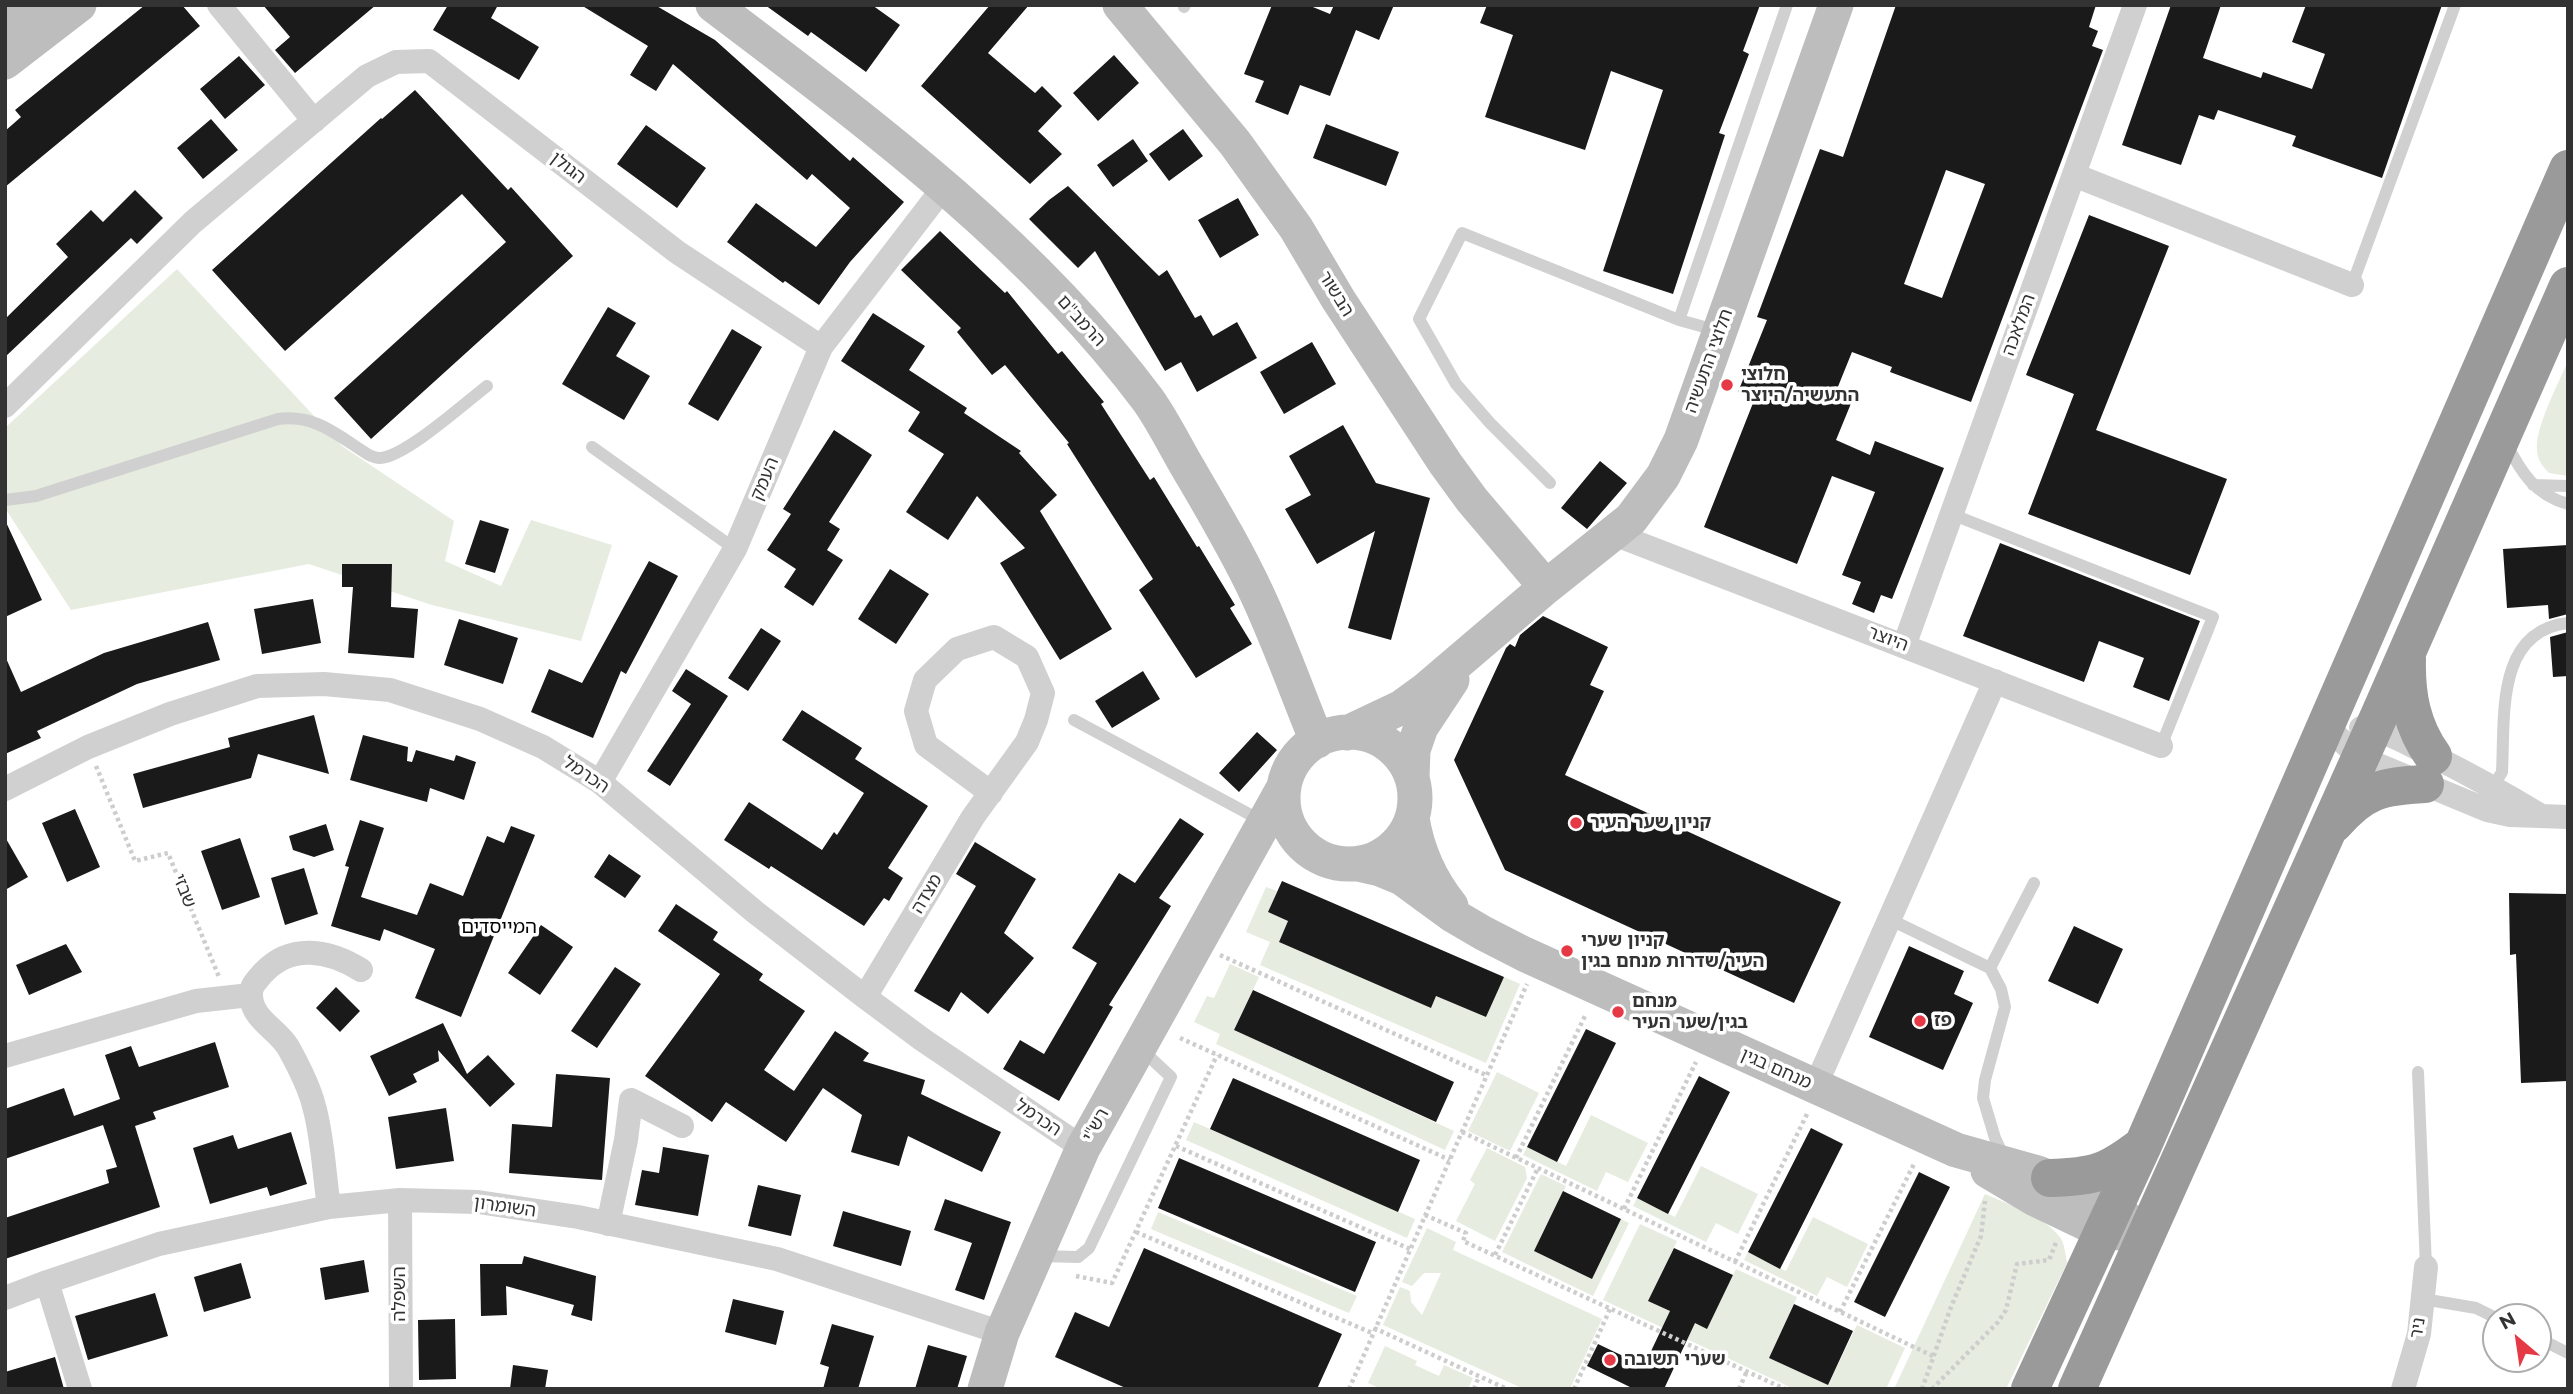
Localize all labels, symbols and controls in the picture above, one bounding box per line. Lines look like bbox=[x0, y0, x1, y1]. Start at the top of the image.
street label: הגולן bbox=[546, 148, 590, 188]
street label: הבשור bbox=[1314, 267, 1358, 321]
street label: הרמב"ם bbox=[1052, 291, 1110, 351]
street label: המלאכה bbox=[1998, 291, 2040, 359]
street label: חלוצי התעשיה bbox=[1680, 306, 1738, 416]
place label: חלוצי התעשיה/היוצר bbox=[1741, 364, 1859, 406]
marker: חלוצי התעשיה/היוצר bbox=[1719, 377, 1735, 393]
street label: העמק bbox=[746, 454, 784, 504]
street label: היוצר bbox=[1865, 621, 1911, 657]
street label: הכרמל bbox=[559, 752, 613, 798]
place label: קניון שער העיר bbox=[1590, 812, 1711, 834]
marker: קניון שער העיר bbox=[1568, 815, 1584, 831]
street label: מצדה bbox=[907, 870, 947, 918]
street label: שבזי bbox=[168, 871, 200, 911]
district label: המייסדים bbox=[461, 916, 537, 938]
place label: קניון שערי העיר/שדרות מנחם בגין bbox=[1581, 930, 1764, 972]
marker: קניון שערי העיר/שדרות מנחם בגין bbox=[1559, 943, 1575, 959]
place label: מנחם בגין/שער העיר bbox=[1632, 991, 1748, 1034]
marker: מנחם בגין/שער העיר bbox=[1610, 1004, 1626, 1020]
place label: פז bbox=[1934, 1010, 1952, 1032]
marker: פז bbox=[1912, 1013, 1928, 1029]
street label: מנחם בגין bbox=[1737, 1044, 1815, 1094]
street label: הכרמל bbox=[1011, 1095, 1065, 1141]
street label: רש"י bbox=[1078, 1105, 1114, 1145]
street label: השומרון bbox=[473, 1192, 537, 1222]
street label: השפלה bbox=[389, 1266, 411, 1322]
north arrow bbox=[2482, 1303, 2552, 1373]
text: N bbox=[2495, 1307, 2520, 1335]
street label: ניר bbox=[2406, 1316, 2430, 1340]
place label: שערי תשובה bbox=[1624, 1349, 1726, 1371]
marker: שערי תשובה bbox=[1602, 1352, 1618, 1368]

